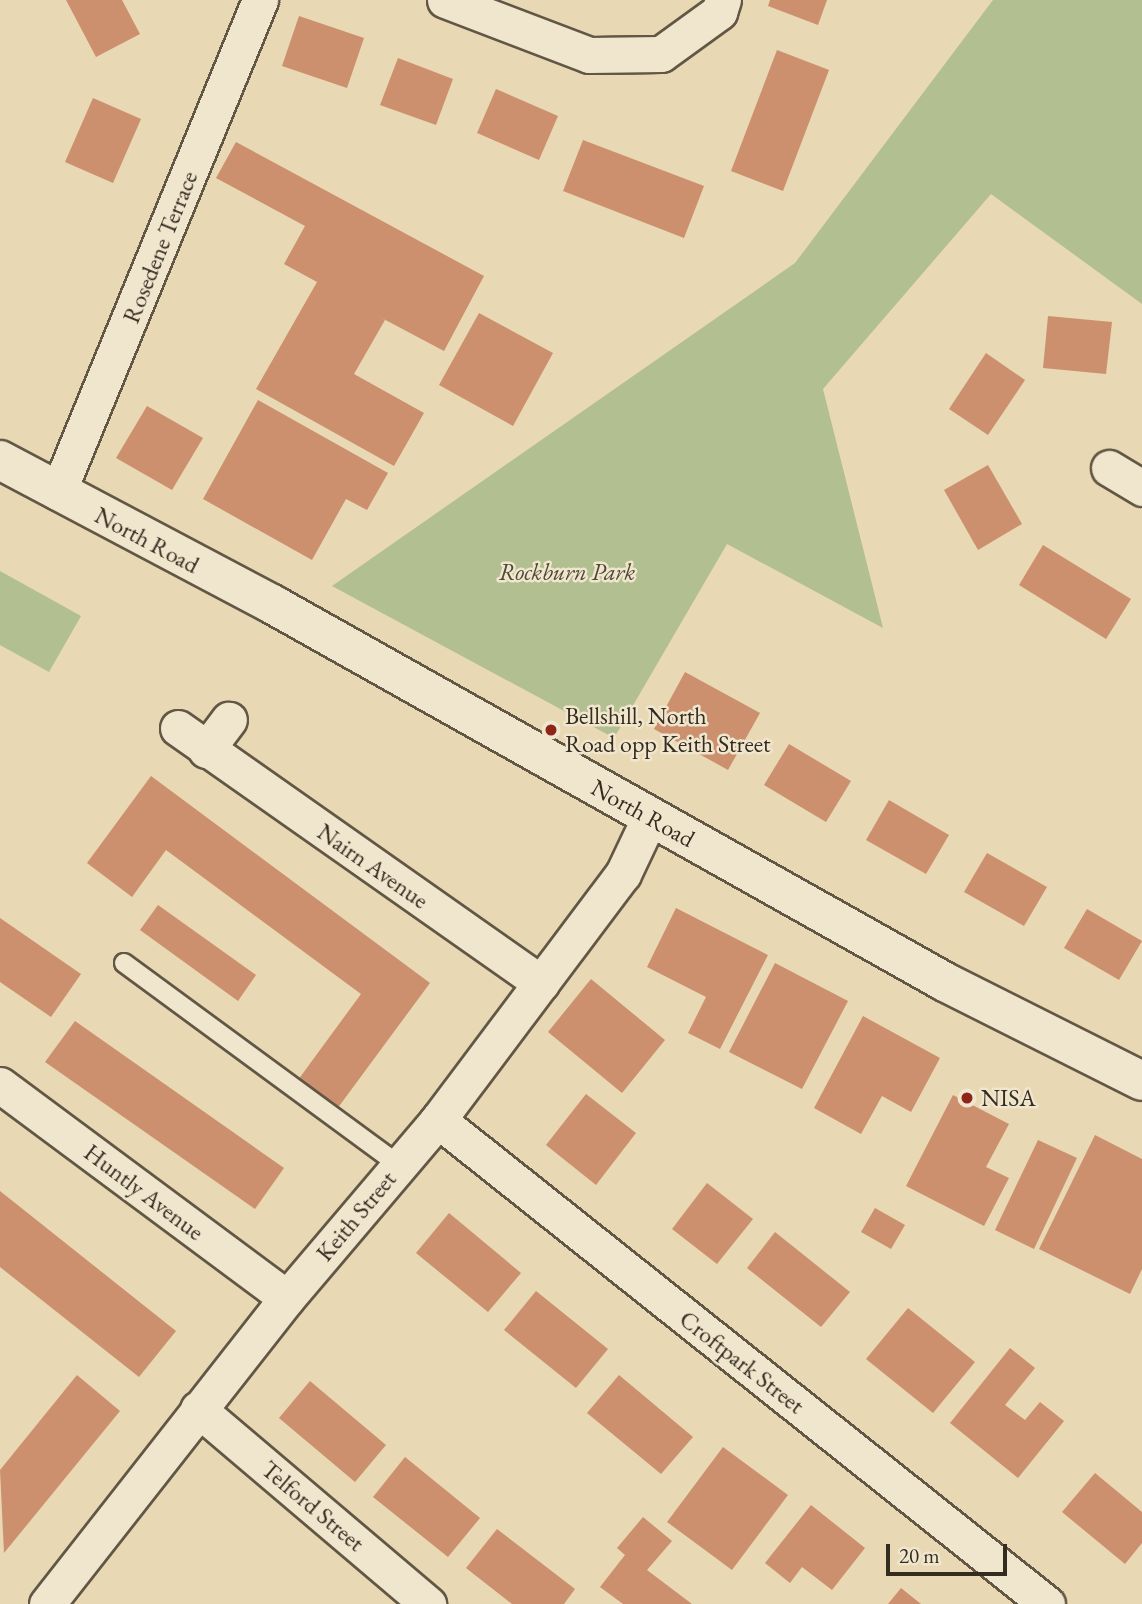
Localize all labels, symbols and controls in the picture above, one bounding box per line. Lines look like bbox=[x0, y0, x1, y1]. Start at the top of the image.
street label: Rosedene Terrace bbox=[116, 167, 204, 327]
street label: North Road bbox=[90, 501, 204, 579]
park label: Rockburn Park bbox=[499, 558, 635, 586]
place label: Bellshill, North Road opp Keith Street bbox=[565, 702, 771, 758]
marker: Bellshill, North Road opp Keith Street bbox=[543, 722, 559, 738]
street label: North Road bbox=[586, 773, 700, 853]
street label: Nairn Avenue bbox=[312, 817, 434, 915]
place label: NISA bbox=[981, 1084, 1036, 1112]
marker: NISA bbox=[959, 1090, 975, 1106]
street label: Huntly Avenue bbox=[79, 1138, 209, 1246]
street label: Keith Street bbox=[310, 1165, 402, 1267]
street label: Croftpark Street bbox=[674, 1304, 810, 1420]
street label: Telford Street bbox=[256, 1455, 370, 1557]
scale bar bbox=[890, 1530, 1011, 1574]
text: 20 m bbox=[899, 1542, 940, 1569]

